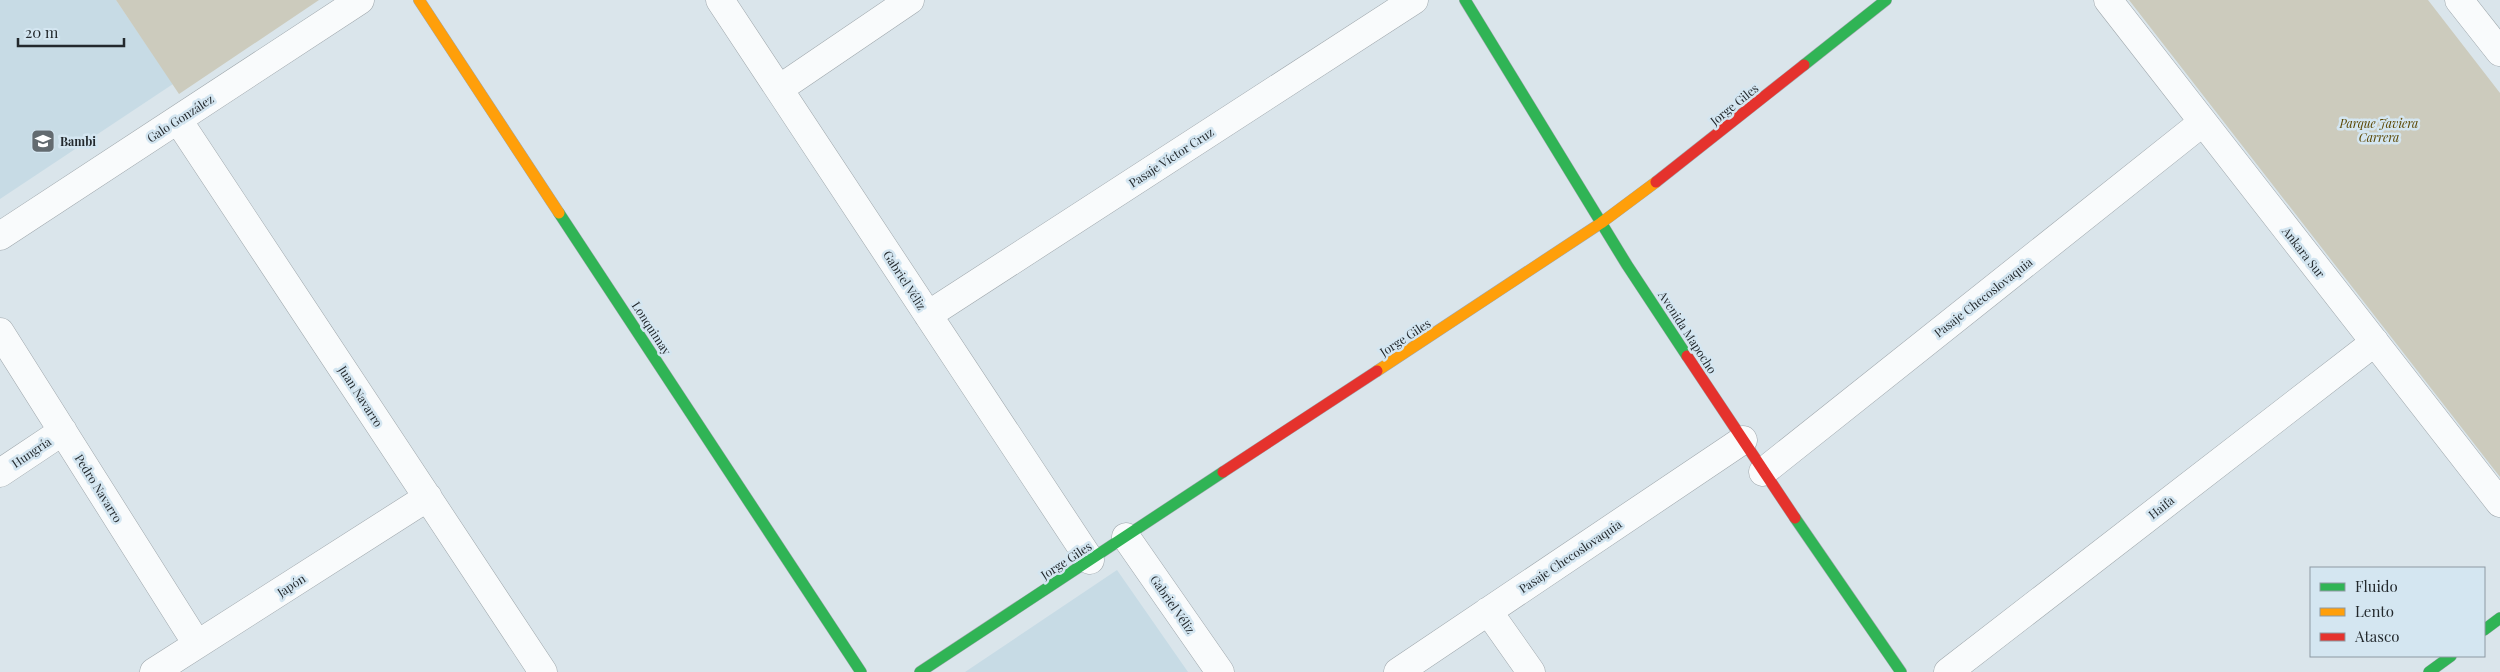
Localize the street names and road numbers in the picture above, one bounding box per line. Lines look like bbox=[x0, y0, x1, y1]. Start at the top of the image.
street label: Jorge Giles bbox=[1706, 80, 1761, 129]
street label: Galo González bbox=[144, 90, 217, 145]
street label: Pasaje Víctor Cruz bbox=[1125, 123, 1217, 190]
street label: Ankara Sur bbox=[2279, 223, 2329, 281]
street label: Gabriel Véliz bbox=[880, 247, 930, 313]
street label: Pasaje Checoslovaquia bbox=[1931, 254, 2035, 340]
street label: Avenida Mapocho bbox=[1655, 287, 1721, 377]
street label: Lonquimay bbox=[629, 298, 675, 358]
street label: Jorge Giles bbox=[1376, 315, 1434, 360]
street label: Juan Navarro bbox=[335, 362, 387, 430]
street label: Hungría bbox=[8, 433, 54, 471]
street label: Pedro Navarro bbox=[72, 451, 127, 525]
street label: Haifa bbox=[2145, 492, 2177, 522]
street label: Pasaje Checoslovaquia bbox=[1516, 516, 1624, 596]
street label: Jorge Giles bbox=[1037, 538, 1095, 583]
street label: Japón bbox=[273, 570, 308, 601]
street label: Gabriel Véliz bbox=[1147, 572, 1199, 637]

